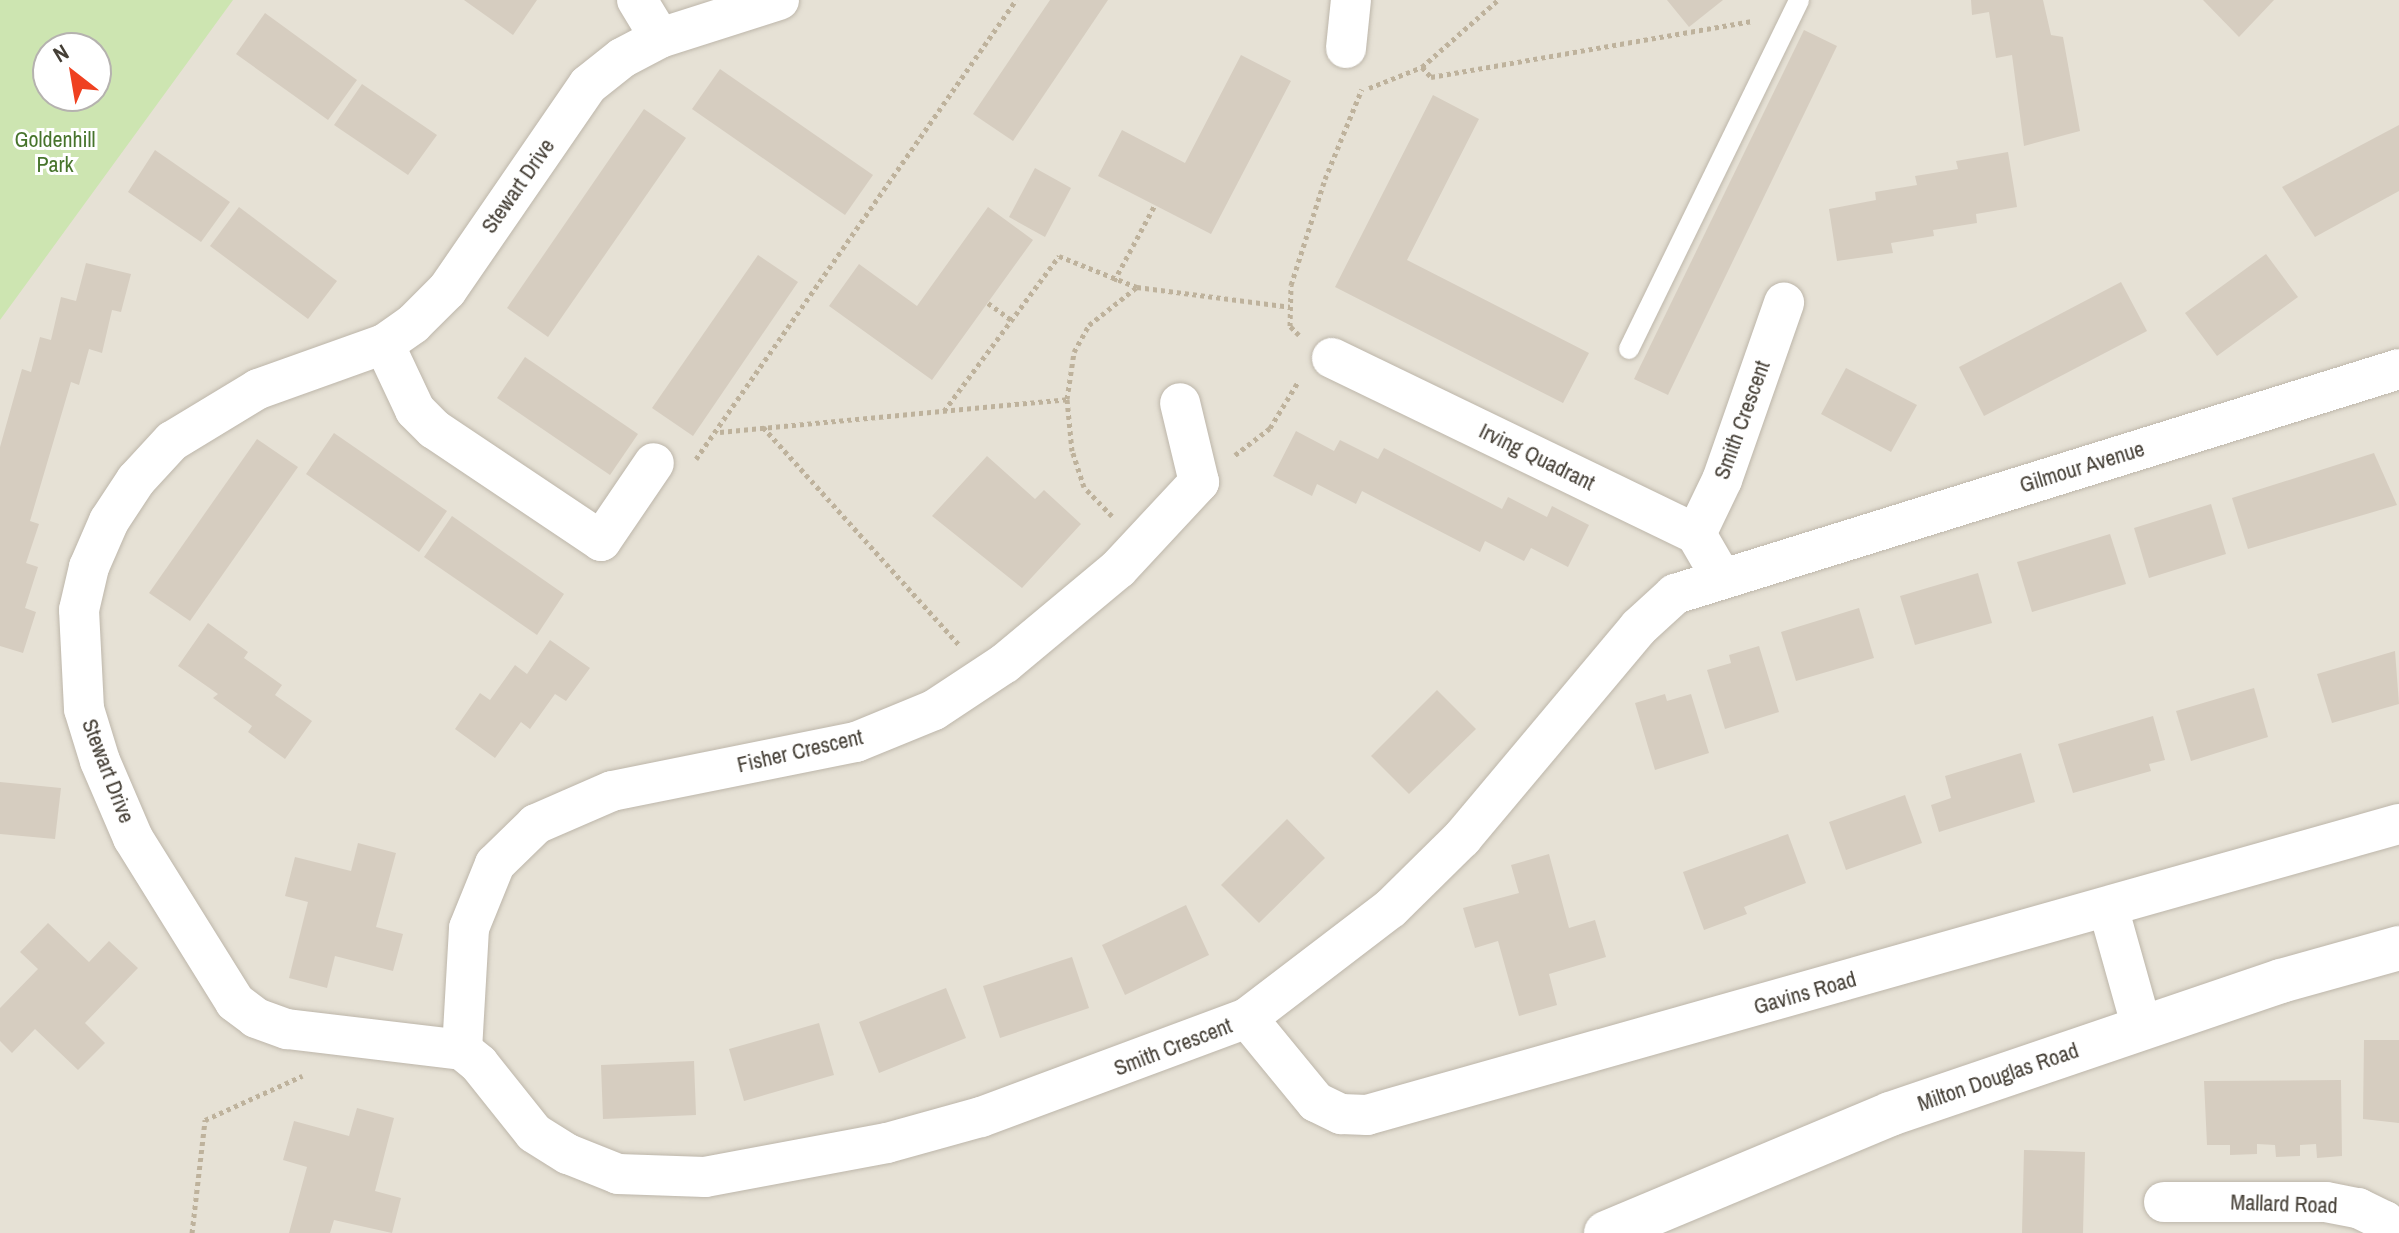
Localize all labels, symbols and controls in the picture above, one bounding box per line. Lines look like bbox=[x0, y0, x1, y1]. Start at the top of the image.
north arrow bbox=[32, 32, 112, 112]
text: N bbox=[47, 37, 74, 69]
park label: Goldenhill Park bbox=[14, 126, 96, 178]
street label: Stewart Drive bbox=[476, 134, 560, 238]
street label: Smith Crescent bbox=[1708, 357, 1776, 483]
street label: Irving Quadrant bbox=[1475, 418, 1599, 496]
street label: Gilmour Avenue bbox=[2016, 435, 2148, 499]
street label: Stewart Drive bbox=[76, 715, 140, 827]
street label: Fisher Crescent bbox=[735, 724, 865, 778]
street label: Gavins Road bbox=[1751, 966, 1859, 1020]
street label: Smith Crescent bbox=[1110, 1012, 1236, 1082]
street label: Milton Douglas Road bbox=[1914, 1037, 2082, 1117]
street label: Mallard Road bbox=[2230, 1189, 2338, 1219]

